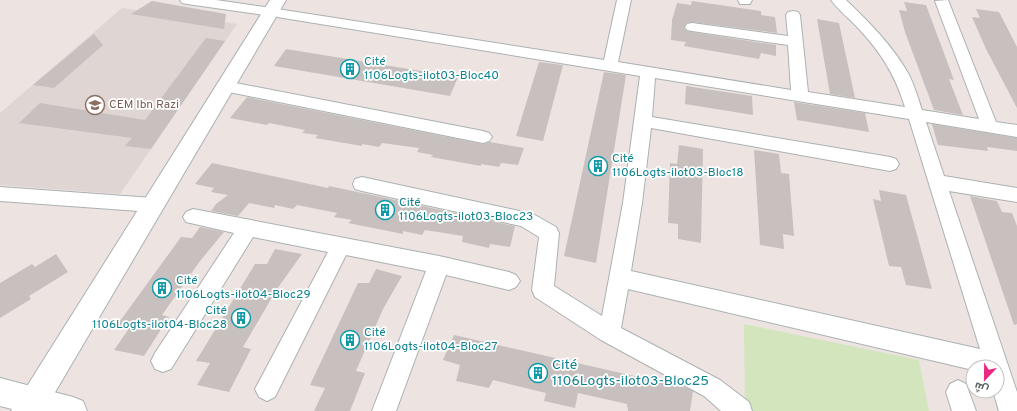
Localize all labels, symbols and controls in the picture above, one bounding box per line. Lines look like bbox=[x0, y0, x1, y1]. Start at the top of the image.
place label: Cité 1106Logts-ilot03-Bloc40 bbox=[364, 54, 499, 84]
building icon: Cité 1106Logts-ilot03-Bloc40 bbox=[339, 58, 361, 80]
school or university icon: CEM Ibn Razi bbox=[84, 94, 106, 116]
place label: CEM Ibn Razi bbox=[109, 97, 179, 113]
place label: Cité 1106Logts-ilot03-Bloc18 bbox=[612, 151, 744, 181]
building icon: Cité 1106Logts-ilot03-Bloc18 bbox=[587, 155, 609, 177]
place label: Cité 1106Logts-ilot03-Bloc23 bbox=[399, 195, 533, 225]
building icon: Cité 1106Logts-ilot03-Bloc23 bbox=[374, 199, 396, 221]
place label: Cité 1106Logts-ilot04-Bloc29 bbox=[176, 273, 311, 303]
building icon: Cité 1106Logts-ilot04-Bloc29 bbox=[151, 277, 173, 299]
place label: Cité 1106Logts-ilot04-Bloc28 bbox=[92, 303, 227, 333]
building icon: Cité 1106Logts-ilot04-Bloc28 bbox=[230, 307, 252, 329]
place label: Cité 1106Logts-ilot04-Bloc27 bbox=[364, 325, 498, 355]
building icon: Cité 1106Logts-ilot04-Bloc27 bbox=[339, 329, 361, 351]
place label: Cité 1106Logts-ilot03-Bloc25 bbox=[552, 357, 709, 390]
north arrow bbox=[965, 359, 1005, 399]
building icon: Cité 1106Logts-ilot03-Bloc25 bbox=[527, 362, 549, 384]
text: ش bbox=[972, 378, 991, 396]

